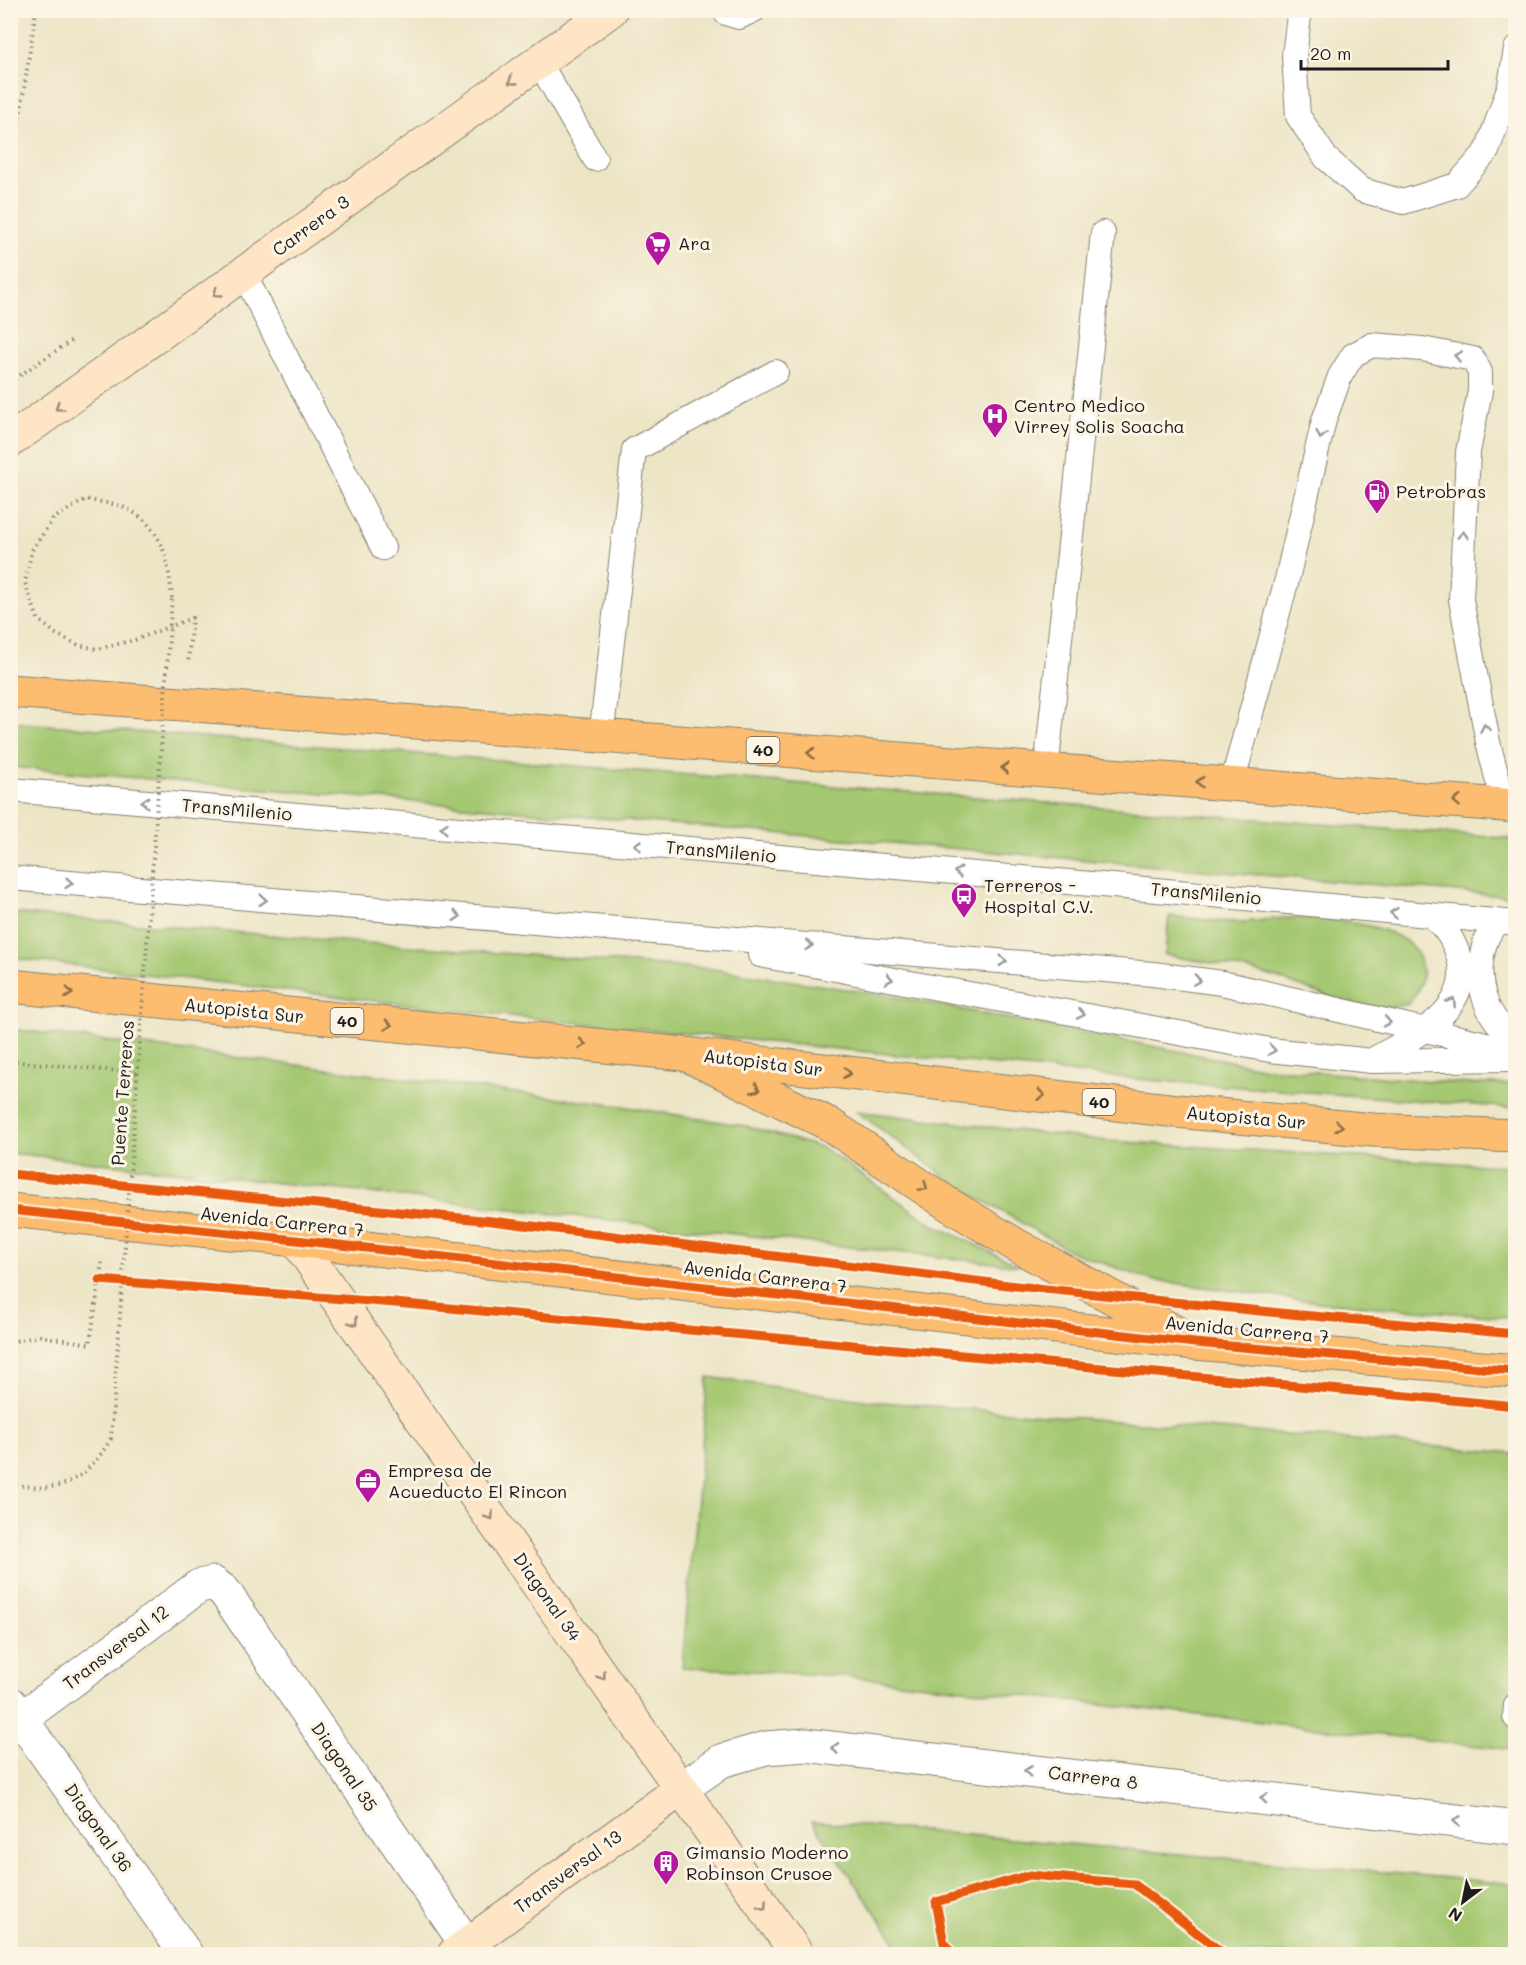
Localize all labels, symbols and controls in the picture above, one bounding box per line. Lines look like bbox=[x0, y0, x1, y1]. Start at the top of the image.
scale bar bbox=[1301, 33, 1448, 71]
text: 20 m bbox=[1310, 41, 1351, 65]
one-way arrow bbox=[507, 74, 518, 85]
street label: Carrera 3 bbox=[267, 189, 354, 261]
supermarket icon: Ara bbox=[643, 229, 673, 267]
place label: Ara bbox=[678, 231, 711, 255]
one-way arrow bbox=[213, 286, 224, 297]
one-way arrow bbox=[1453, 350, 1463, 363]
place label: Centro Medico Virrey Solis Soacha bbox=[1014, 393, 1185, 438]
one-way arrow bbox=[54, 400, 65, 411]
hospital icon: Centro Medico Virrey Solis Soacha bbox=[980, 401, 1010, 439]
one-way arrow bbox=[1315, 430, 1328, 440]
fuel station icon: Petrobras bbox=[1362, 477, 1392, 515]
place label: Petrobras bbox=[1396, 479, 1486, 503]
one-way arrow bbox=[1456, 531, 1469, 540]
one-way arrow bbox=[1479, 723, 1492, 733]
road number: 40 bbox=[746, 737, 780, 763]
one-way arrow bbox=[806, 747, 815, 760]
one-way arrow bbox=[1001, 762, 1010, 775]
one-way arrow bbox=[1195, 776, 1204, 789]
street label: TransMilenio bbox=[181, 792, 294, 826]
one-way arrow bbox=[1453, 795, 1462, 808]
one-way arrow bbox=[140, 796, 149, 809]
one-way arrow bbox=[439, 822, 448, 835]
street label: TransMilenio bbox=[665, 834, 778, 868]
one-way arrow bbox=[634, 838, 643, 851]
one-way arrow bbox=[953, 866, 962, 879]
place label: Terreros - Hospital C.V. bbox=[984, 873, 1094, 918]
one-way arrow bbox=[64, 876, 73, 889]
street label: TransMilenio bbox=[1150, 876, 1263, 910]
bus stop icon: Terreros - Hospital C.V. bbox=[949, 881, 979, 919]
one-way arrow bbox=[259, 893, 268, 906]
one-way arrow bbox=[1390, 907, 1399, 920]
one-way arrow bbox=[453, 909, 462, 922]
one-way arrow bbox=[804, 939, 813, 952]
one-way arrow bbox=[998, 955, 1007, 968]
one-way arrow bbox=[883, 972, 893, 985]
one-way arrow bbox=[1192, 973, 1202, 985]
one-way arrow bbox=[64, 986, 73, 999]
street label: Autopista Sur bbox=[183, 992, 305, 1028]
one-way arrow bbox=[1444, 997, 1455, 1008]
road number: 40 bbox=[330, 1008, 364, 1034]
one-way arrow bbox=[1076, 1008, 1085, 1020]
one-way arrow bbox=[1382, 1015, 1392, 1028]
one-way arrow bbox=[383, 1018, 393, 1031]
street label: Puente Terreros bbox=[105, 1019, 139, 1166]
one-way arrow bbox=[578, 1037, 587, 1050]
street label: Autopista Sur bbox=[702, 1043, 824, 1081]
one-way arrow bbox=[1268, 1043, 1277, 1055]
one-way arrow bbox=[842, 1066, 851, 1079]
one-way arrow bbox=[750, 1081, 761, 1093]
one-way arrow bbox=[1036, 1089, 1045, 1101]
road number: 40 bbox=[1082, 1089, 1116, 1115]
street label: Autopista Sur bbox=[1185, 1100, 1307, 1134]
one-way arrow bbox=[1334, 1119, 1343, 1132]
one-way arrow bbox=[917, 1180, 928, 1191]
street label: Avenida Carrera 7 bbox=[199, 1200, 365, 1242]
street label: Avenida Carrera 7 bbox=[682, 1254, 848, 1298]
street label: Avenida Carrera 7 bbox=[1164, 1310, 1330, 1348]
one-way arrow bbox=[347, 1315, 358, 1326]
place label: Empresa de Acueducto El Rincon bbox=[388, 1458, 567, 1503]
office icon: Empresa de Acueducto El Rincon bbox=[353, 1466, 383, 1504]
one-way arrow bbox=[483, 1510, 494, 1521]
street label: Diagonal 34 bbox=[509, 1547, 587, 1646]
street label: Transversal 12 bbox=[57, 1599, 173, 1695]
one-way arrow bbox=[595, 1669, 606, 1680]
street label: Diagonal 35 bbox=[306, 1717, 383, 1816]
one-way arrow bbox=[830, 1742, 839, 1755]
street label: Carrera 8 bbox=[1047, 1760, 1139, 1794]
one-way arrow bbox=[1024, 1765, 1033, 1778]
street label: Diagonal 36 bbox=[59, 1778, 138, 1877]
one-way arrow bbox=[1259, 1793, 1268, 1805]
one-way arrow bbox=[1453, 1815, 1462, 1828]
street label: Transversal 13 bbox=[509, 1824, 626, 1918]
place label: Gimansio Moderno Robinson Crusoe bbox=[686, 1840, 849, 1885]
building icon: Gimansio Moderno Robinson Crusoe bbox=[651, 1848, 681, 1886]
north arrow bbox=[1433, 1872, 1493, 1932]
one-way arrow bbox=[756, 1899, 767, 1910]
text: N bbox=[1444, 1903, 1466, 1927]

